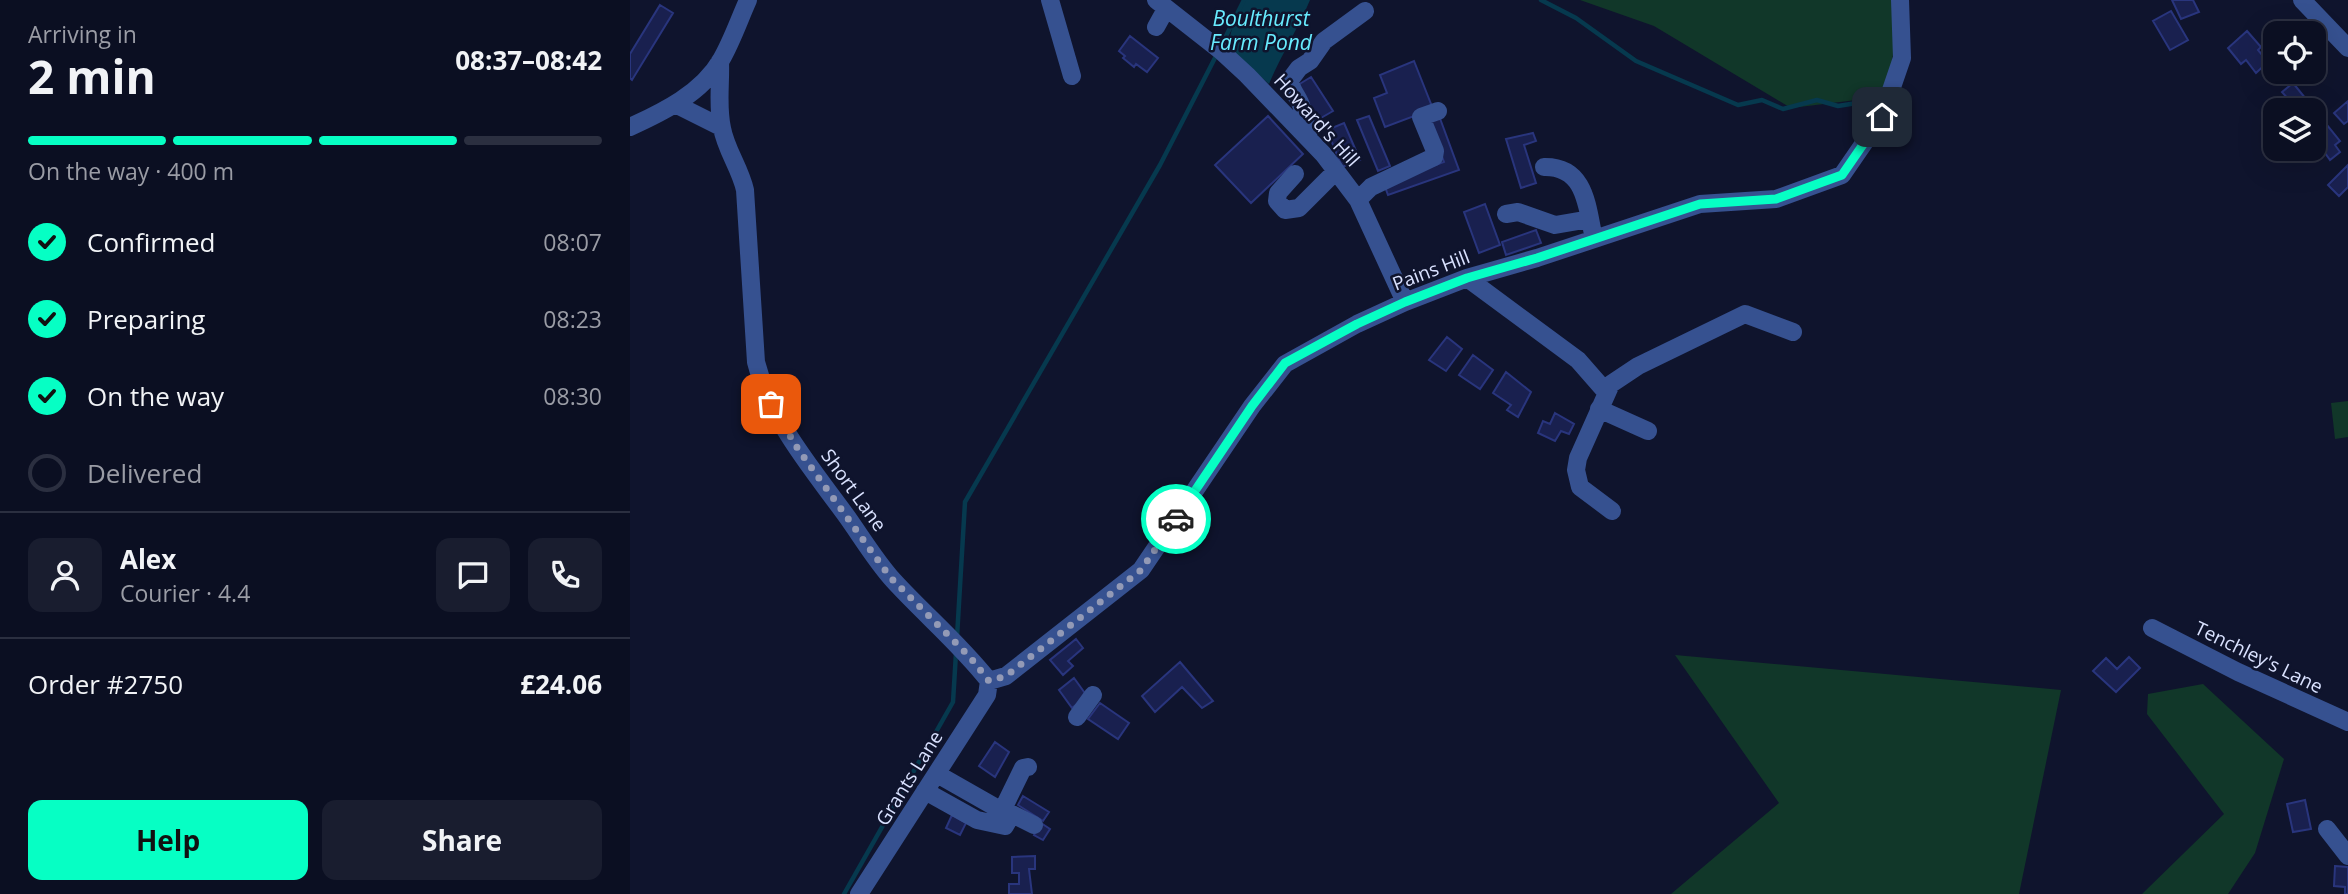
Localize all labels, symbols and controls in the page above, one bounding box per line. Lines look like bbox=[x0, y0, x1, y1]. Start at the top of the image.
water label: Boulthurst Farm Pond bbox=[1210, 4, 1313, 56]
text: Arriving in bbox=[28, 18, 137, 50]
map controls bbox=[2263, 21, 2326, 161]
button: locate bbox=[2263, 21, 2326, 84]
text: 08:37–08:42 bbox=[455, 42, 602, 78]
text: 2 min bbox=[28, 45, 156, 107]
street label: Howard's Hill bbox=[1268, 68, 1366, 172]
pin bbox=[1852, 87, 1912, 147]
icon: home bbox=[1863, 98, 1901, 136]
button: layers bbox=[2263, 98, 2326, 161]
text: On the way · 400 m bbox=[28, 155, 234, 187]
icon: check bbox=[28, 223, 66, 261]
text: Confirmed bbox=[87, 224, 215, 260]
text: 08:07 bbox=[543, 226, 602, 258]
street label: Pains Hill bbox=[1389, 243, 1473, 297]
icon: check bbox=[28, 300, 66, 338]
text: Preparing bbox=[87, 301, 205, 337]
text: 08:23 bbox=[543, 303, 602, 335]
pin bbox=[741, 374, 801, 434]
icon: check bbox=[28, 377, 66, 415]
text: On the way bbox=[87, 378, 224, 414]
text: 08:30 bbox=[543, 380, 602, 412]
icon: bag bbox=[752, 385, 790, 423]
street label: Short Lane bbox=[815, 444, 893, 536]
text: Delivered bbox=[87, 455, 202, 491]
courier bbox=[1141, 484, 1211, 554]
icon: car bbox=[1157, 500, 1195, 538]
button: person bbox=[28, 538, 102, 612]
button: chat bbox=[436, 538, 510, 612]
button: phone bbox=[528, 538, 602, 612]
text: Alex bbox=[120, 541, 176, 577]
text: Courier · 4.4 bbox=[120, 577, 250, 609]
street label: Tenchley's Lane bbox=[2191, 615, 2327, 699]
text: Order #2750 bbox=[28, 666, 183, 702]
text: £24.06 bbox=[520, 666, 602, 702]
street label: Grants Lane bbox=[870, 726, 948, 830]
button: Help bbox=[28, 800, 308, 880]
button: Share bbox=[322, 800, 602, 880]

